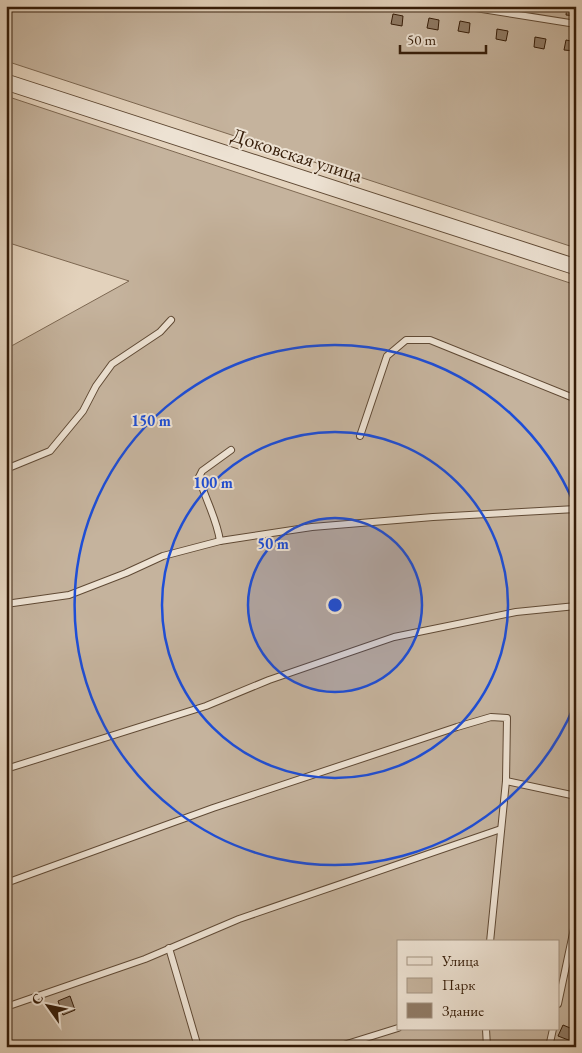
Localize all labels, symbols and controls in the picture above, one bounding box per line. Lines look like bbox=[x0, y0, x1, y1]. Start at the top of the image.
scale bar bbox=[400, 22, 486, 54]
text: 50 m bbox=[407, 30, 436, 49]
street label: Доковская улица bbox=[228, 122, 366, 188]
text: 150 m bbox=[131, 411, 171, 430]
text: 100 m bbox=[193, 473, 233, 492]
text: 50 m bbox=[257, 534, 289, 553]
centre of rings bbox=[326, 596, 344, 614]
legend bbox=[397, 940, 560, 1030]
text: Улица bbox=[441, 951, 479, 970]
text: Парк bbox=[442, 975, 475, 994]
north arrow bbox=[22, 980, 72, 1030]
text: С bbox=[27, 990, 47, 1008]
text: Здание bbox=[442, 1001, 484, 1020]

